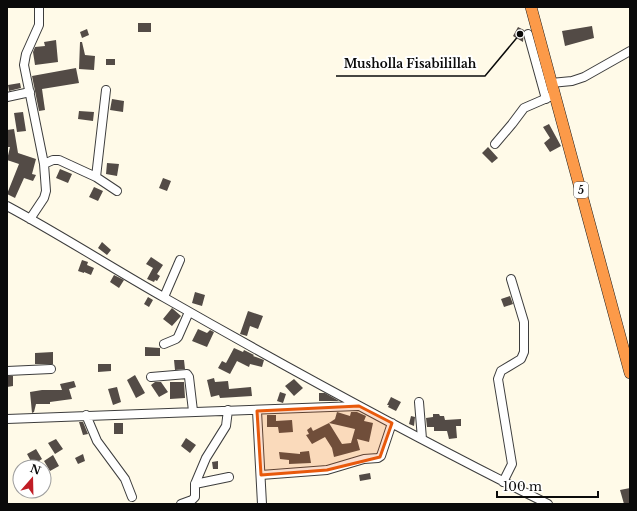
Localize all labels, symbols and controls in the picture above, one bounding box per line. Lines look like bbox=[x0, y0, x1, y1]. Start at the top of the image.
callout: Musholla Fisabilillah bbox=[336, 52, 485, 76]
text: Musholla Fisabilillah bbox=[344, 56, 477, 71]
road number: 5 bbox=[574, 182, 588, 198]
north arrow bbox=[12, 459, 52, 499]
text: N bbox=[28, 461, 43, 478]
scale bar bbox=[497, 473, 598, 499]
text: 100 m bbox=[503, 479, 542, 494]

